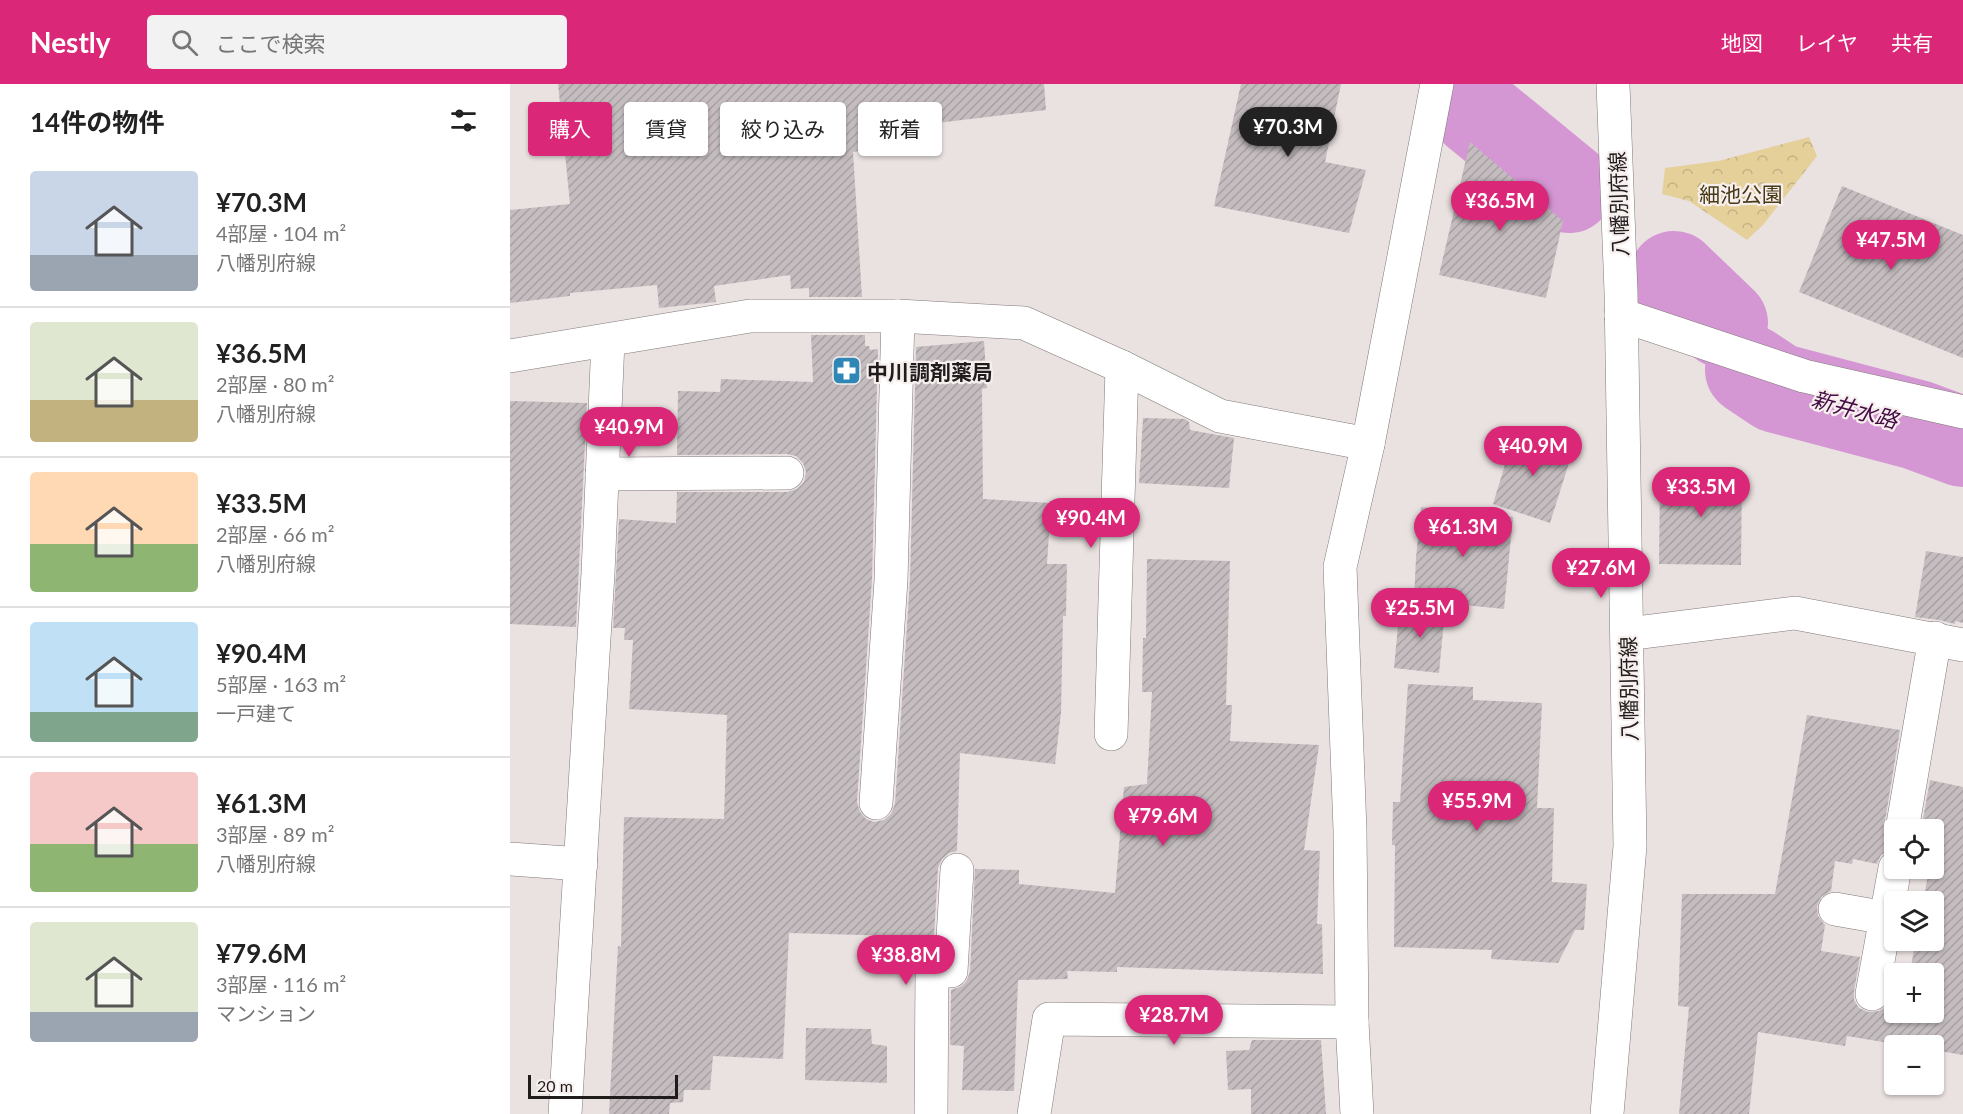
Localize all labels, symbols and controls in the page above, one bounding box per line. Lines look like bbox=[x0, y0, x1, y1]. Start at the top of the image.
search box bbox=[147, 15, 567, 69]
text: Nestly bbox=[30, 25, 111, 59]
icon: search bbox=[168, 26, 201, 59]
text: ここで検索 bbox=[216, 30, 326, 57]
text: 地図 bbox=[1721, 30, 1763, 55]
text: レイヤ bbox=[1796, 30, 1858, 55]
text: 共有 bbox=[1891, 30, 1933, 55]
chip: 購入 bbox=[528, 102, 612, 156]
chip: 賃貸 bbox=[624, 102, 708, 156]
chip: 絞り込み bbox=[720, 102, 846, 156]
chip: 新着 bbox=[858, 102, 942, 156]
icon: filters bbox=[447, 104, 480, 137]
text: 14件の物件 bbox=[30, 106, 164, 138]
pin: ¥70.3M bbox=[1239, 107, 1337, 158]
text: ¥70.3M bbox=[1253, 114, 1323, 138]
street label: 八幡別府線 bbox=[1604, 151, 1632, 257]
pin: ¥36.5M bbox=[1451, 181, 1549, 232]
park label: 細池公園 bbox=[1699, 181, 1783, 206]
text: ¥70.3M bbox=[216, 186, 307, 218]
text: ¥36.5M bbox=[1465, 188, 1535, 212]
icon: home bbox=[78, 195, 150, 267]
pin: ¥47.5M bbox=[1842, 220, 1940, 271]
text: 4部屋 · 104 m² bbox=[216, 221, 346, 245]
text: ¥47.5M bbox=[1856, 227, 1926, 251]
text: 八幡別府線 bbox=[216, 250, 316, 274]
text: ¥36.5M bbox=[216, 337, 307, 369]
icon: home bbox=[78, 346, 150, 418]
pharmacy icon: 中川調剤薬局 bbox=[830, 355, 862, 387]
place label: 中川調剤薬局 bbox=[867, 359, 993, 384]
text: 2部屋 · 80 m² bbox=[216, 372, 335, 396]
water label: 新井水路 bbox=[1809, 385, 1903, 434]
text: 八幡別府線 bbox=[216, 401, 316, 425]
pin: ¥40.9M bbox=[580, 407, 678, 458]
text: ¥40.9M bbox=[594, 414, 664, 438]
pin: ¥40.9M bbox=[1484, 426, 1582, 477]
text: ¥40.9M bbox=[1498, 433, 1568, 457]
pin: ¥33.5M bbox=[1652, 467, 1750, 518]
text: ¥33.5M bbox=[1666, 474, 1736, 498]
text: ¥33.5M bbox=[216, 487, 307, 519]
icon: home bbox=[78, 496, 150, 568]
pin: ¥90.4M bbox=[1042, 498, 1140, 549]
text: ¥90.4M bbox=[1056, 505, 1126, 529]
pin: ¥61.3M bbox=[1414, 507, 1512, 558]
text: ¥61.3M bbox=[1428, 514, 1498, 538]
text: 2部屋 · 66 m² bbox=[216, 522, 335, 546]
pin: ¥27.6M bbox=[1552, 548, 1650, 599]
text: 八幡別府線 bbox=[216, 551, 316, 575]
text: ¥27.6M bbox=[1566, 555, 1636, 579]
pin: ¥25.5M bbox=[1371, 588, 1469, 639]
text: ¥25.5M bbox=[1385, 595, 1455, 619]
street label: 八幡別府線 bbox=[1615, 636, 1641, 742]
text: ¥90.4M bbox=[216, 637, 307, 669]
icon: home bbox=[78, 646, 150, 718]
text: 5部屋 · 163 m² bbox=[216, 672, 346, 696]
text: 一戸建て bbox=[216, 701, 296, 725]
pin: ¥55.9M bbox=[1428, 781, 1526, 832]
text: ¥61.3M bbox=[216, 787, 307, 819]
text: ¥55.9M bbox=[1442, 788, 1512, 812]
icon: home bbox=[78, 796, 150, 868]
pin: ¥79.6M bbox=[1114, 796, 1212, 847]
text: ¥79.6M bbox=[1128, 803, 1198, 827]
map controls bbox=[1884, 819, 1944, 1095]
button: locate bbox=[1884, 819, 1944, 879]
text: 3部屋 · 89 m² bbox=[216, 822, 335, 846]
text: 八幡別府線 bbox=[216, 851, 316, 875]
button: layers bbox=[1884, 891, 1944, 951]
pin: ¥38.8M bbox=[857, 935, 955, 986]
text: ¥79.6M bbox=[216, 937, 307, 969]
text: ¥38.8M bbox=[871, 942, 941, 966]
icon: home bbox=[78, 946, 150, 1018]
button: + bbox=[1884, 963, 1944, 1023]
text: 3部屋 · 116 m² bbox=[216, 972, 346, 996]
pin: ¥28.7M bbox=[1125, 995, 1223, 1046]
text: マンション bbox=[216, 1001, 316, 1025]
text: ¥28.7M bbox=[1139, 1002, 1209, 1026]
button: − bbox=[1884, 1035, 1944, 1095]
scale bar bbox=[528, 1072, 678, 1100]
text: 20 m bbox=[537, 1076, 573, 1095]

